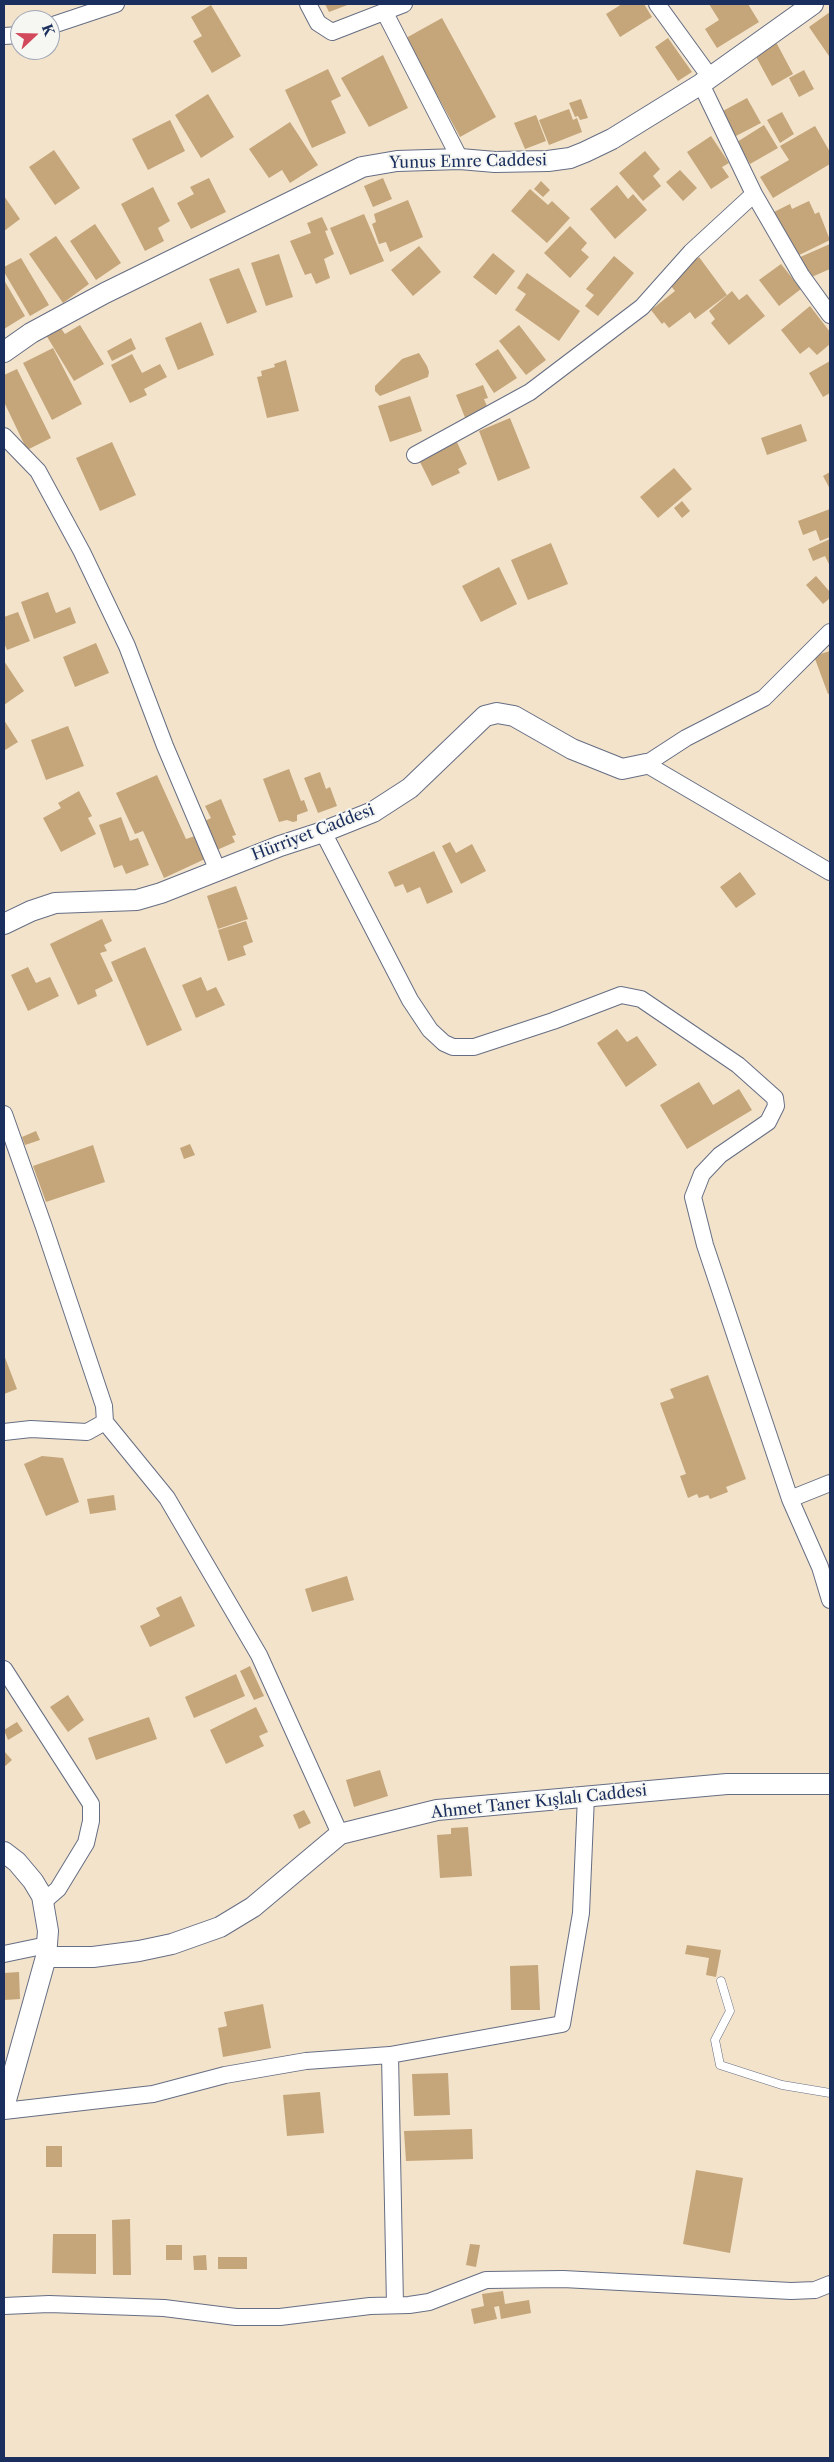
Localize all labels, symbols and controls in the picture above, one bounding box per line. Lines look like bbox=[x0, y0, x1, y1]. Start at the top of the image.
north arrow bbox=[10, 10, 60, 60]
text: K bbox=[38, 22, 58, 38]
street label: Yunus Emre Caddesi bbox=[389, 151, 547, 173]
street label: Hürriyet Caddesi bbox=[249, 801, 377, 865]
street label: Ahmet Taner Kışlalı Caddesi bbox=[430, 1781, 648, 1823]

